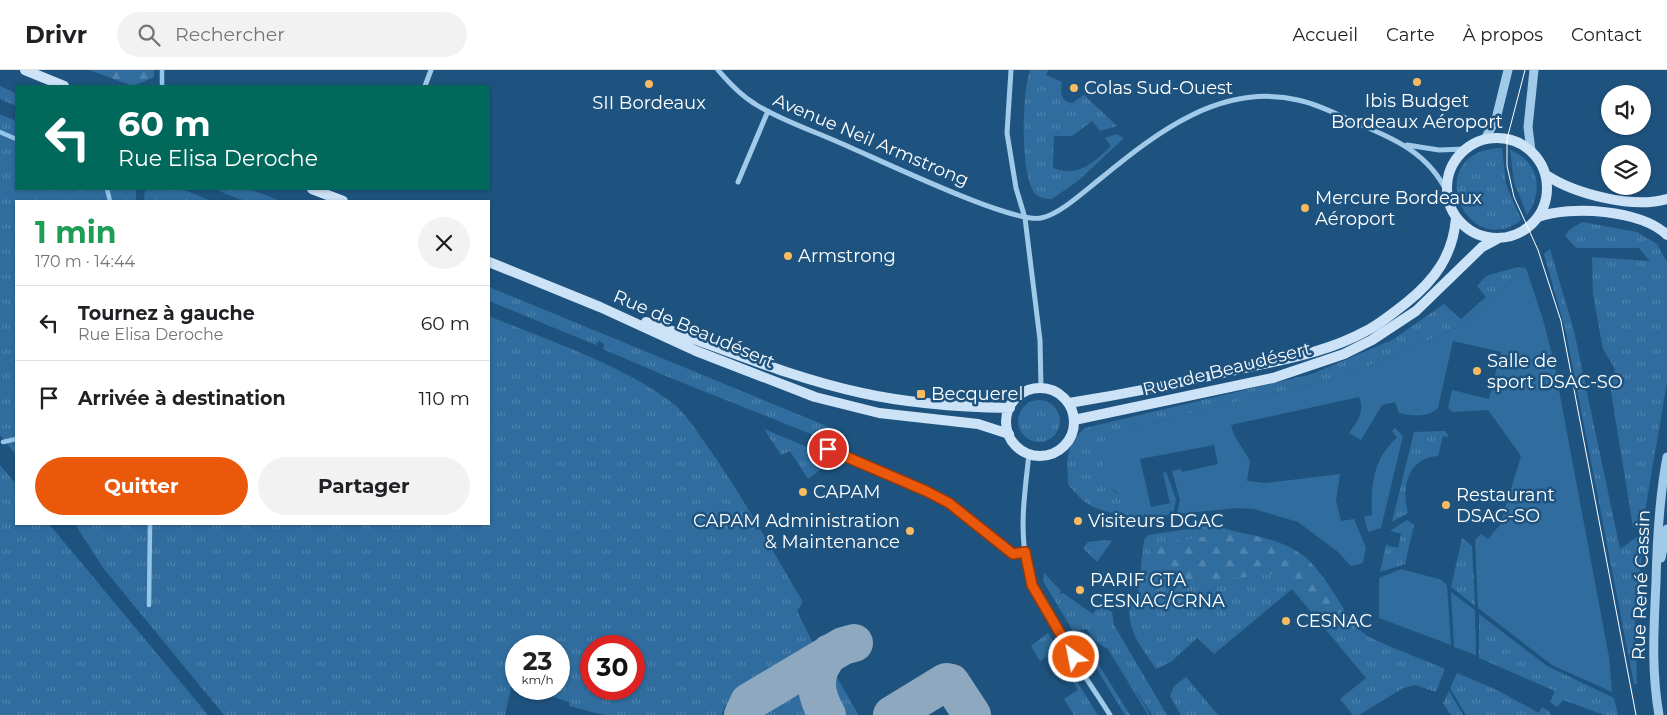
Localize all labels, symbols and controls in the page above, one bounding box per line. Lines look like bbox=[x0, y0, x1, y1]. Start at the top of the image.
search box bbox=[117, 12, 467, 57]
text: Drivr bbox=[25, 20, 87, 49]
icon: search bbox=[135, 21, 163, 49]
text: Rechercher bbox=[175, 23, 285, 46]
text: Accueil bbox=[1293, 24, 1358, 46]
text: Carte bbox=[1386, 24, 1435, 46]
text: À propos bbox=[1463, 24, 1543, 46]
text: Contact bbox=[1571, 24, 1642, 46]
marker: Ibis Budget Bordeaux Aéroport bbox=[1411, 76, 1423, 88]
place label: Colas Sud-Ouest bbox=[1084, 77, 1233, 99]
marker: SII Bordeaux bbox=[643, 78, 655, 90]
marker: Colas Sud-Ouest bbox=[1068, 82, 1080, 94]
map controls bbox=[1601, 85, 1651, 195]
button: sound bbox=[1601, 85, 1651, 135]
street label: Avenue Neil Armstrong bbox=[770, 89, 972, 191]
place label: Ibis Budget Bordeaux Aéroport bbox=[1331, 90, 1503, 133]
place label: SII Bordeaux bbox=[592, 92, 706, 114]
text: 60 m bbox=[118, 102, 211, 145]
icon: left bbox=[35, 105, 100, 170]
text: Rue Elisa Deroche bbox=[118, 145, 318, 172]
button: layers bbox=[1601, 145, 1651, 195]
place label: Mercure Bordeaux Aéroport bbox=[1315, 187, 1482, 230]
marker: Mercure Bordeaux Aéroport bbox=[1299, 202, 1311, 214]
text: 1 min bbox=[35, 214, 116, 251]
button: close bbox=[418, 217, 470, 269]
place label: Armstrong bbox=[798, 245, 896, 267]
marker: Armstrong bbox=[782, 250, 794, 262]
text: 170 m · 14:44 bbox=[35, 252, 135, 271]
street label: Rue de Beaudésert bbox=[610, 285, 778, 373]
text: Tournez à gauche bbox=[78, 302, 255, 325]
icon: left bbox=[35, 309, 63, 337]
text: 60 m bbox=[421, 312, 470, 335]
text: Rue Elisa Deroche bbox=[78, 325, 223, 344]
street label: Rue de Beaudésert bbox=[1140, 337, 1314, 401]
place label: Salle de sport DSAC-SO bbox=[1487, 350, 1623, 393]
marker: Salle de sport DSAC-SO bbox=[1471, 365, 1483, 377]
place label: Becquerel bbox=[931, 383, 1023, 405]
icon: arrive bbox=[35, 384, 63, 412]
text: Arrivée à destination bbox=[78, 387, 286, 410]
text: 110 m bbox=[419, 387, 470, 410]
marker: Becquerel bbox=[915, 388, 927, 400]
pin bbox=[807, 428, 849, 470]
icon: arrive bbox=[814, 435, 842, 463]
button: Quitter bbox=[35, 457, 248, 515]
button: Partager bbox=[258, 457, 470, 515]
place label: CAPAM bbox=[813, 481, 881, 503]
place label: Restaurant DSAC-SO bbox=[1456, 484, 1555, 527]
marker: CAPAM bbox=[797, 486, 809, 498]
marker: Restaurant DSAC-SO bbox=[1440, 499, 1452, 511]
place label: CAPAM Administration & Maintenance bbox=[693, 510, 900, 553]
place label: Visiteurs DGAC bbox=[1088, 510, 1224, 532]
street label: Rue René Cassin bbox=[1627, 510, 1655, 660]
marker: Visiteurs DGAC bbox=[1072, 515, 1084, 527]
marker: CAPAM Administration & Maintenance bbox=[904, 525, 916, 537]
place label: PARIF GTA CESNAC/CRNA bbox=[1090, 569, 1225, 612]
marker: PARIF GTA CESNAC/CRNA bbox=[1074, 584, 1086, 596]
place label: CESNAC bbox=[1296, 610, 1372, 632]
marker: CESNAC bbox=[1280, 615, 1292, 627]
position arrow bbox=[1047, 630, 1099, 682]
speed limit sign: 30 bbox=[580, 635, 645, 700]
text: 23 bbox=[523, 646, 552, 676]
text: km/h bbox=[521, 672, 554, 687]

